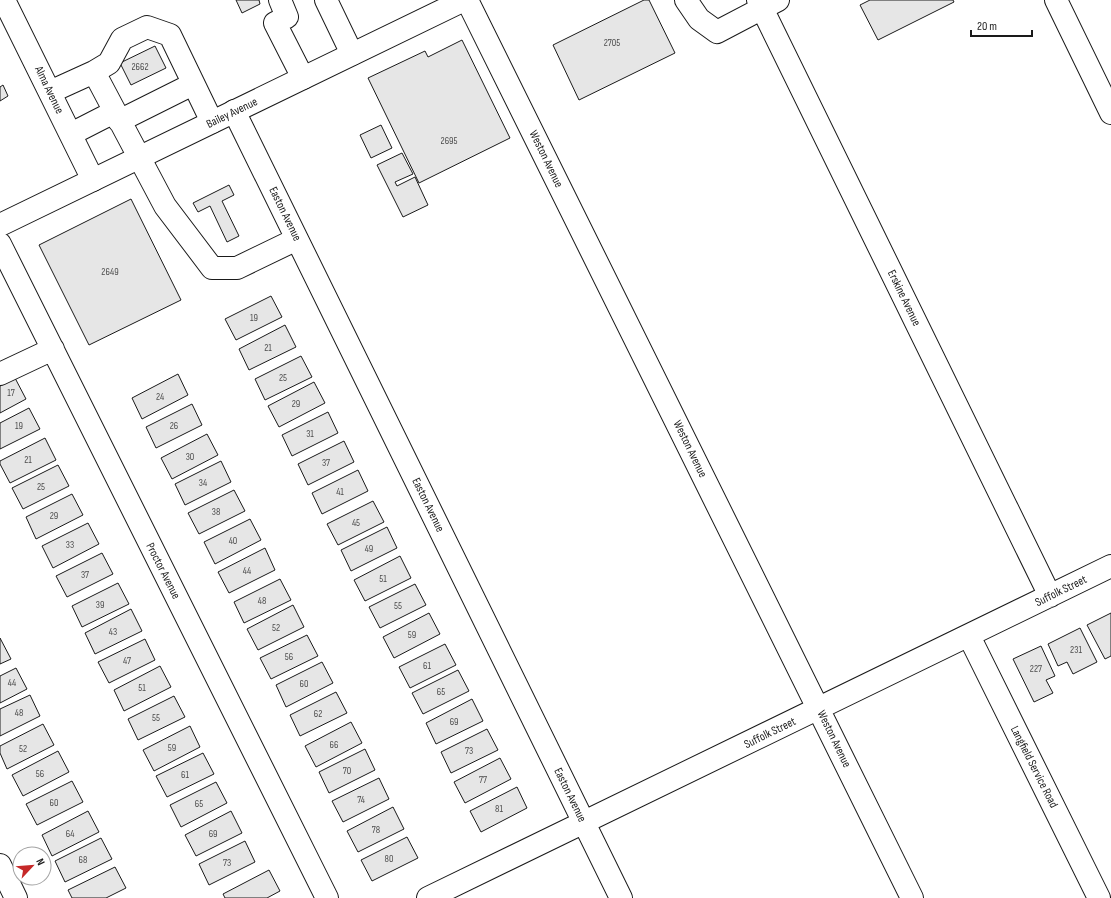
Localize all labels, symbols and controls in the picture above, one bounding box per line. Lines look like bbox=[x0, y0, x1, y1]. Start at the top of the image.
scale bar bbox=[971, 12, 1032, 38]
text: 20 m bbox=[977, 19, 997, 34]
house number: 2705 bbox=[604, 37, 620, 49]
house number: 2662 bbox=[131, 61, 149, 73]
street label: Alma Avenue bbox=[31, 63, 67, 116]
street label: Bailey Avenue bbox=[204, 94, 260, 132]
street label: Weston Avenue bbox=[526, 128, 566, 190]
house number: 2695 bbox=[441, 135, 457, 147]
street label: Easton Avenue bbox=[265, 184, 305, 244]
house number: 2649 bbox=[101, 266, 119, 278]
street label: Erskine Avenue bbox=[884, 268, 924, 329]
house number: 19 bbox=[250, 312, 258, 324]
house number: 21 bbox=[264, 342, 272, 354]
house number: 25 bbox=[279, 372, 287, 384]
house number: 17 bbox=[7, 387, 15, 399]
house number: 24 bbox=[156, 391, 164, 403]
house number: 29 bbox=[292, 398, 300, 410]
street label: Weston Avenue bbox=[670, 418, 710, 480]
house number: 19 bbox=[15, 420, 23, 432]
house number: 26 bbox=[170, 420, 178, 432]
house number: 31 bbox=[306, 428, 314, 440]
house number: 30 bbox=[186, 451, 194, 463]
house number: 21 bbox=[24, 454, 32, 466]
house number: 37 bbox=[322, 457, 330, 469]
street label: Easton Avenue bbox=[408, 475, 448, 535]
house number: 34 bbox=[199, 477, 207, 489]
house number: 25 bbox=[37, 481, 45, 493]
house number: 41 bbox=[336, 486, 344, 498]
house number: 38 bbox=[212, 506, 220, 518]
house number: 29 bbox=[50, 510, 58, 522]
house number: 45 bbox=[352, 517, 360, 529]
house number: 40 bbox=[229, 535, 237, 547]
house number: 33 bbox=[66, 539, 74, 551]
street label: Proctor Avenue bbox=[142, 540, 184, 602]
house number: 49 bbox=[365, 543, 373, 555]
house number: 44 bbox=[243, 565, 251, 577]
house number: 37 bbox=[81, 569, 89, 581]
street label: Suffolk Street bbox=[1033, 572, 1090, 610]
house number: 51 bbox=[379, 573, 387, 585]
house number: 48 bbox=[258, 595, 266, 607]
house number: 39 bbox=[96, 599, 104, 611]
house number: 55 bbox=[394, 600, 402, 612]
house number: 52 bbox=[272, 622, 280, 634]
house number: 43 bbox=[109, 626, 117, 638]
house number: 59 bbox=[408, 629, 416, 641]
house number: 231 bbox=[1070, 644, 1082, 656]
house number: 56 bbox=[285, 651, 293, 663]
house number: 47 bbox=[123, 655, 131, 667]
house number: 61 bbox=[423, 660, 431, 672]
house number: 227 bbox=[1030, 663, 1042, 675]
house number: 44 bbox=[8, 677, 16, 689]
house number: 60 bbox=[300, 678, 308, 690]
house number: 51 bbox=[138, 682, 146, 694]
house number: 65 bbox=[437, 686, 445, 698]
house number: 48 bbox=[15, 707, 23, 719]
house number: 62 bbox=[314, 708, 322, 720]
street label: Weston Avenue bbox=[814, 708, 854, 770]
house number: 55 bbox=[152, 712, 160, 724]
street label: Suffolk Street bbox=[742, 714, 799, 752]
house number: 69 bbox=[450, 716, 458, 728]
street label: Langfield Service Road bbox=[1007, 723, 1061, 811]
house number: 66 bbox=[330, 739, 338, 751]
house number: 59 bbox=[168, 742, 176, 754]
house number: 52 bbox=[19, 743, 27, 755]
house number: 73 bbox=[465, 745, 473, 757]
house number: 70 bbox=[343, 765, 351, 777]
street label: Easton Avenue bbox=[550, 765, 590, 825]
house number: 56 bbox=[36, 768, 44, 780]
house number: 61 bbox=[181, 769, 189, 781]
house number: 77 bbox=[479, 774, 487, 786]
house number: 74 bbox=[357, 794, 365, 806]
house number: 60 bbox=[50, 797, 58, 809]
house number: 65 bbox=[195, 798, 203, 810]
house number: 81 bbox=[495, 803, 503, 815]
house number: 78 bbox=[372, 824, 380, 836]
house number: 64 bbox=[66, 828, 74, 840]
house number: 69 bbox=[209, 828, 217, 840]
north arrow bbox=[12, 846, 52, 886]
house number: 80 bbox=[385, 853, 393, 865]
house number: 68 bbox=[79, 854, 87, 866]
text: N bbox=[33, 856, 48, 867]
house number: 73 bbox=[223, 857, 231, 869]

